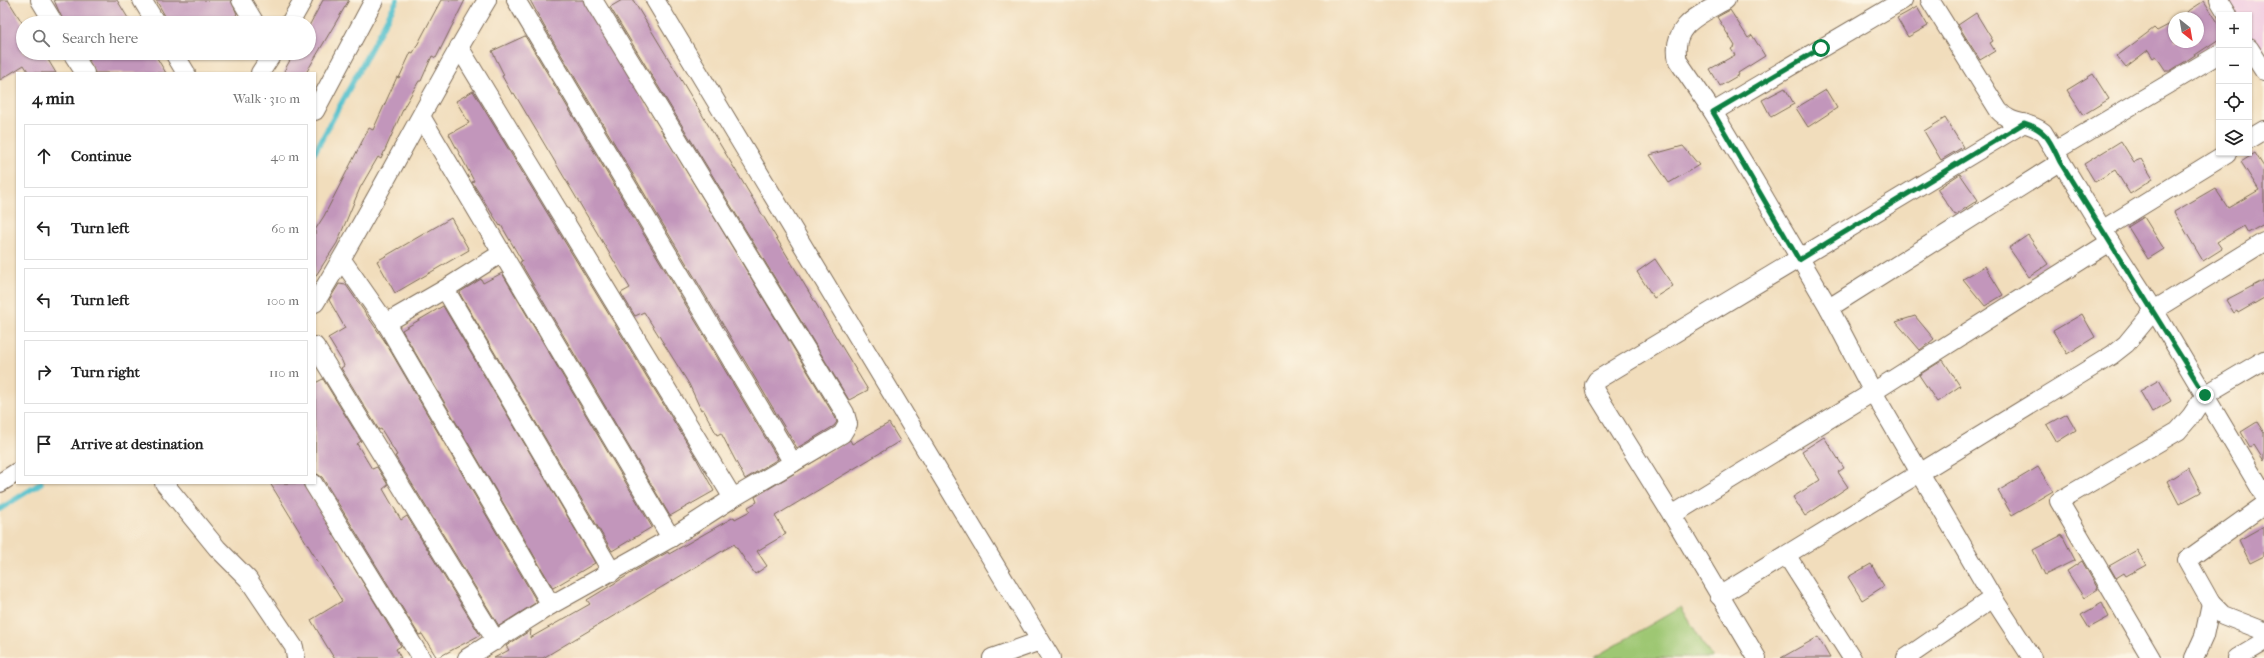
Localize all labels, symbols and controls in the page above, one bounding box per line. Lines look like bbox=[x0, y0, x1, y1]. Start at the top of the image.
north arrow bbox=[2168, 12, 2204, 48]
map controls bbox=[2216, 12, 2252, 156]
button: + bbox=[2216, 12, 2252, 48]
search box bbox=[16, 16, 316, 60]
icon: search bbox=[30, 27, 52, 49]
text: Search here bbox=[62, 29, 138, 47]
route start bbox=[1812, 39, 1830, 57]
button: − bbox=[2216, 48, 2252, 84]
button: locate bbox=[2216, 84, 2252, 120]
text: 4 min bbox=[32, 88, 75, 108]
text: Walk · 310 m bbox=[233, 91, 300, 106]
button: layers bbox=[2216, 120, 2252, 156]
icon: ahead bbox=[33, 145, 55, 167]
text: Continue bbox=[71, 147, 131, 165]
text: 40 m bbox=[271, 149, 299, 164]
icon: left bbox=[33, 217, 55, 239]
text: Turn left bbox=[71, 219, 129, 237]
text: 60 m bbox=[271, 221, 299, 236]
icon: left bbox=[33, 289, 55, 311]
text: Turn left bbox=[71, 291, 129, 309]
text: 100 m bbox=[266, 293, 299, 308]
icon: right bbox=[33, 361, 55, 383]
text: Turn right bbox=[71, 363, 140, 381]
text: 110 m bbox=[269, 365, 299, 380]
route end bbox=[2196, 386, 2214, 404]
icon: arrive bbox=[33, 433, 55, 455]
text: Arrive at destination bbox=[71, 435, 203, 453]

